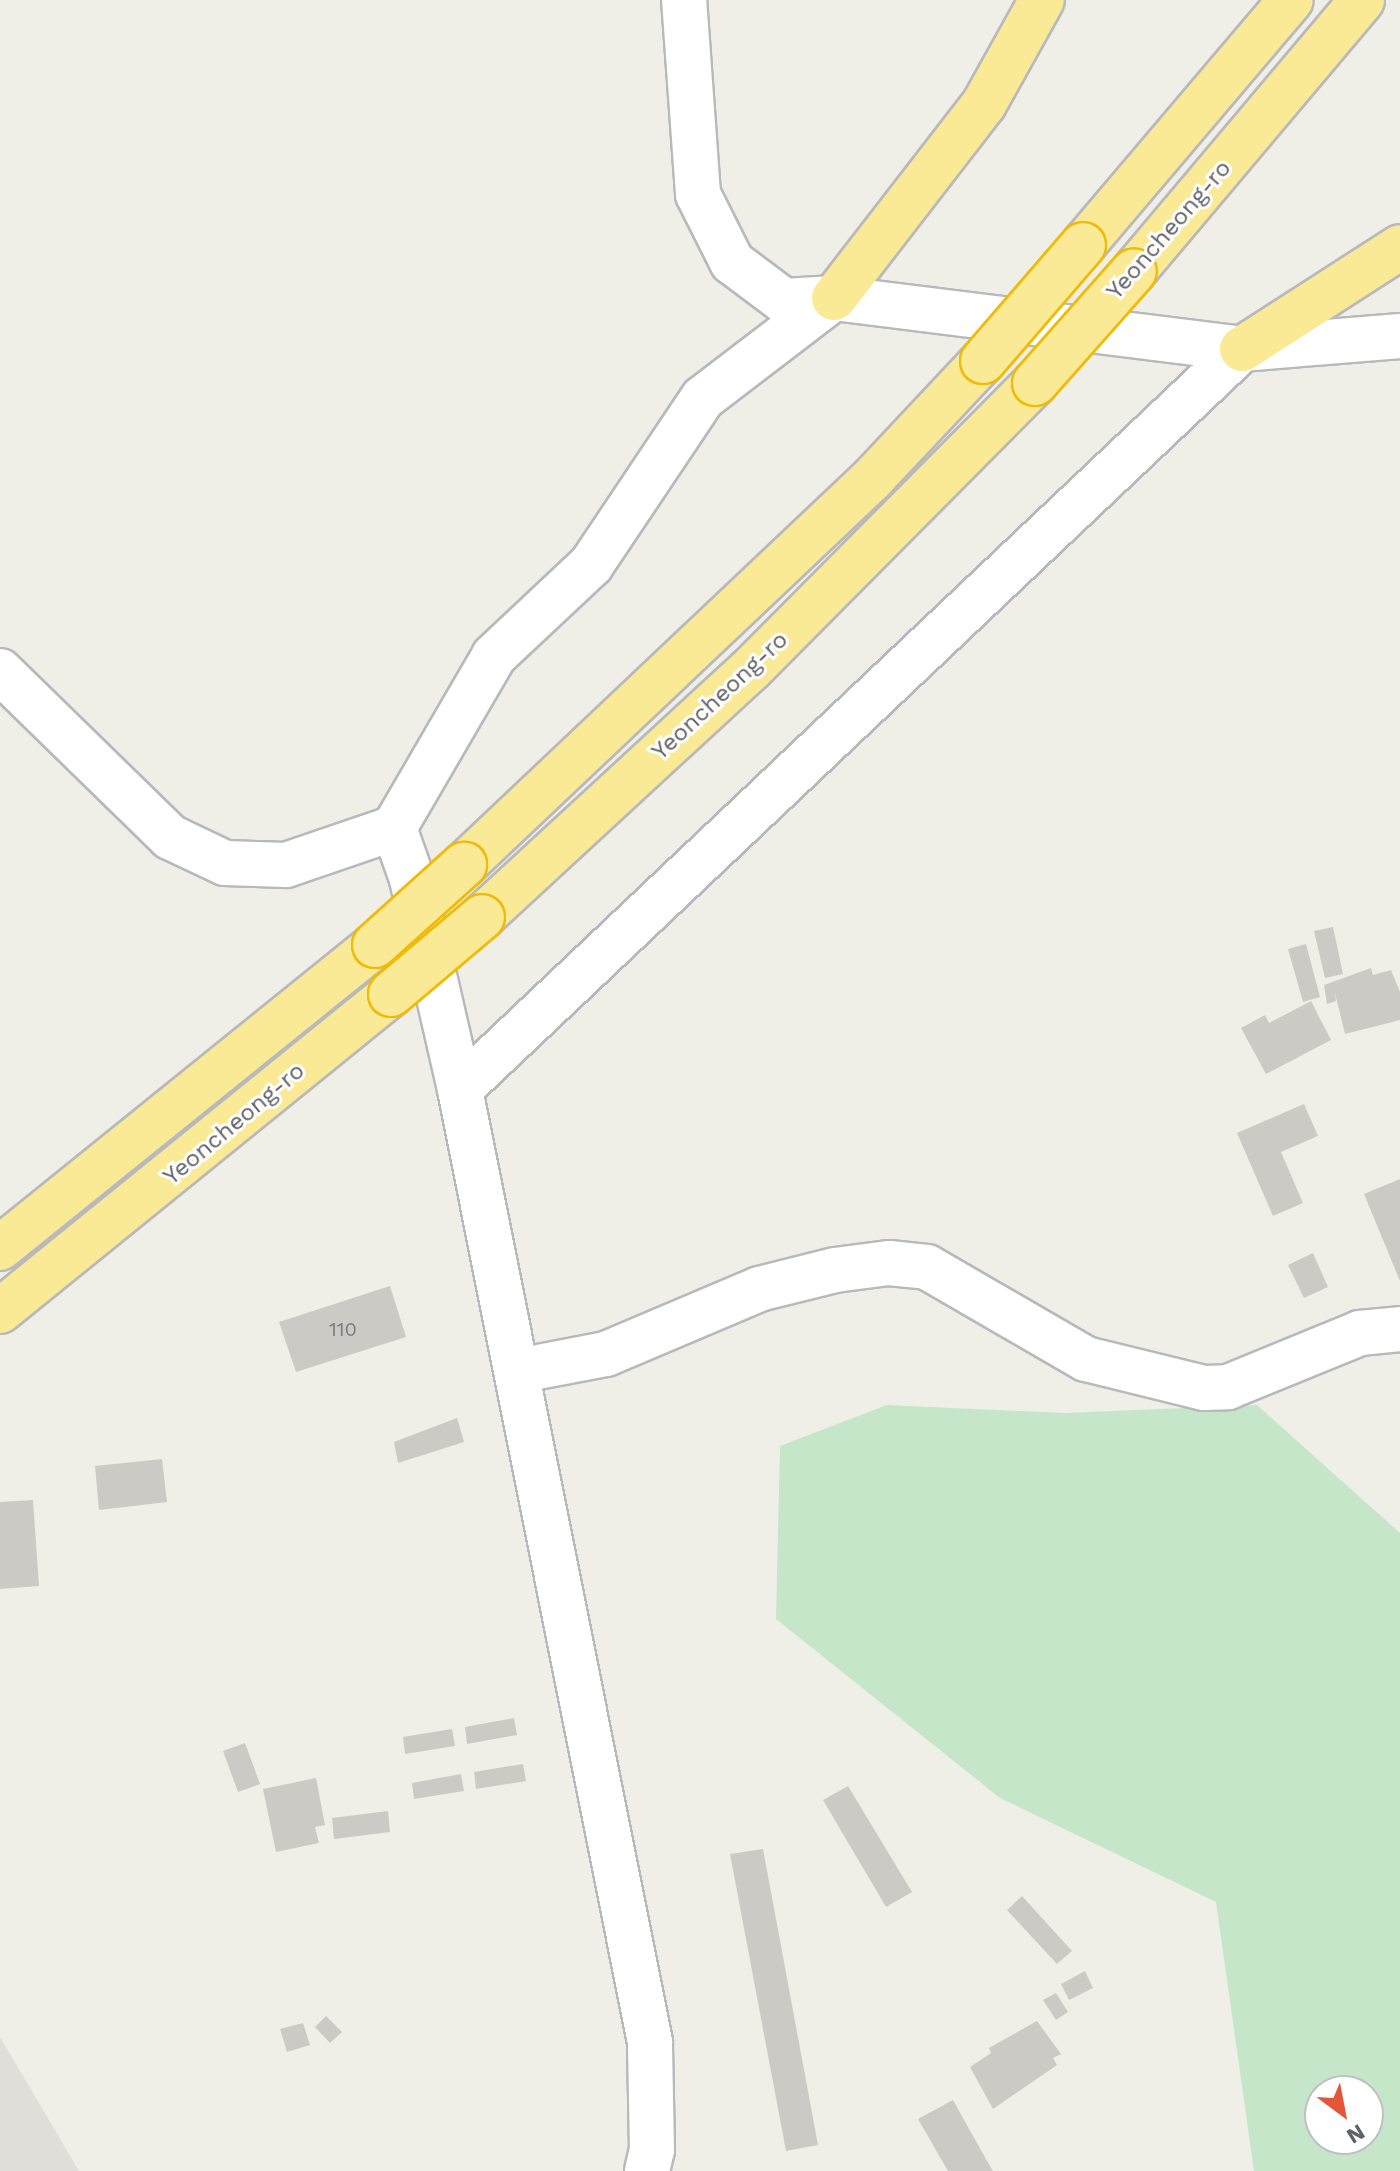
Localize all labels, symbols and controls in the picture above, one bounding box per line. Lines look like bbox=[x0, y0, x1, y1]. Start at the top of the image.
street label: Yeoncheong-ro bbox=[1101, 154, 1237, 306]
street label: Yeoncheong-ro bbox=[646, 626, 794, 766]
street label: Yeoncheong-ro bbox=[158, 1057, 310, 1191]
house number: 110 bbox=[329, 1317, 357, 1341]
north arrow bbox=[1304, 2075, 1384, 2155]
text: N bbox=[1342, 2119, 1369, 2149]

